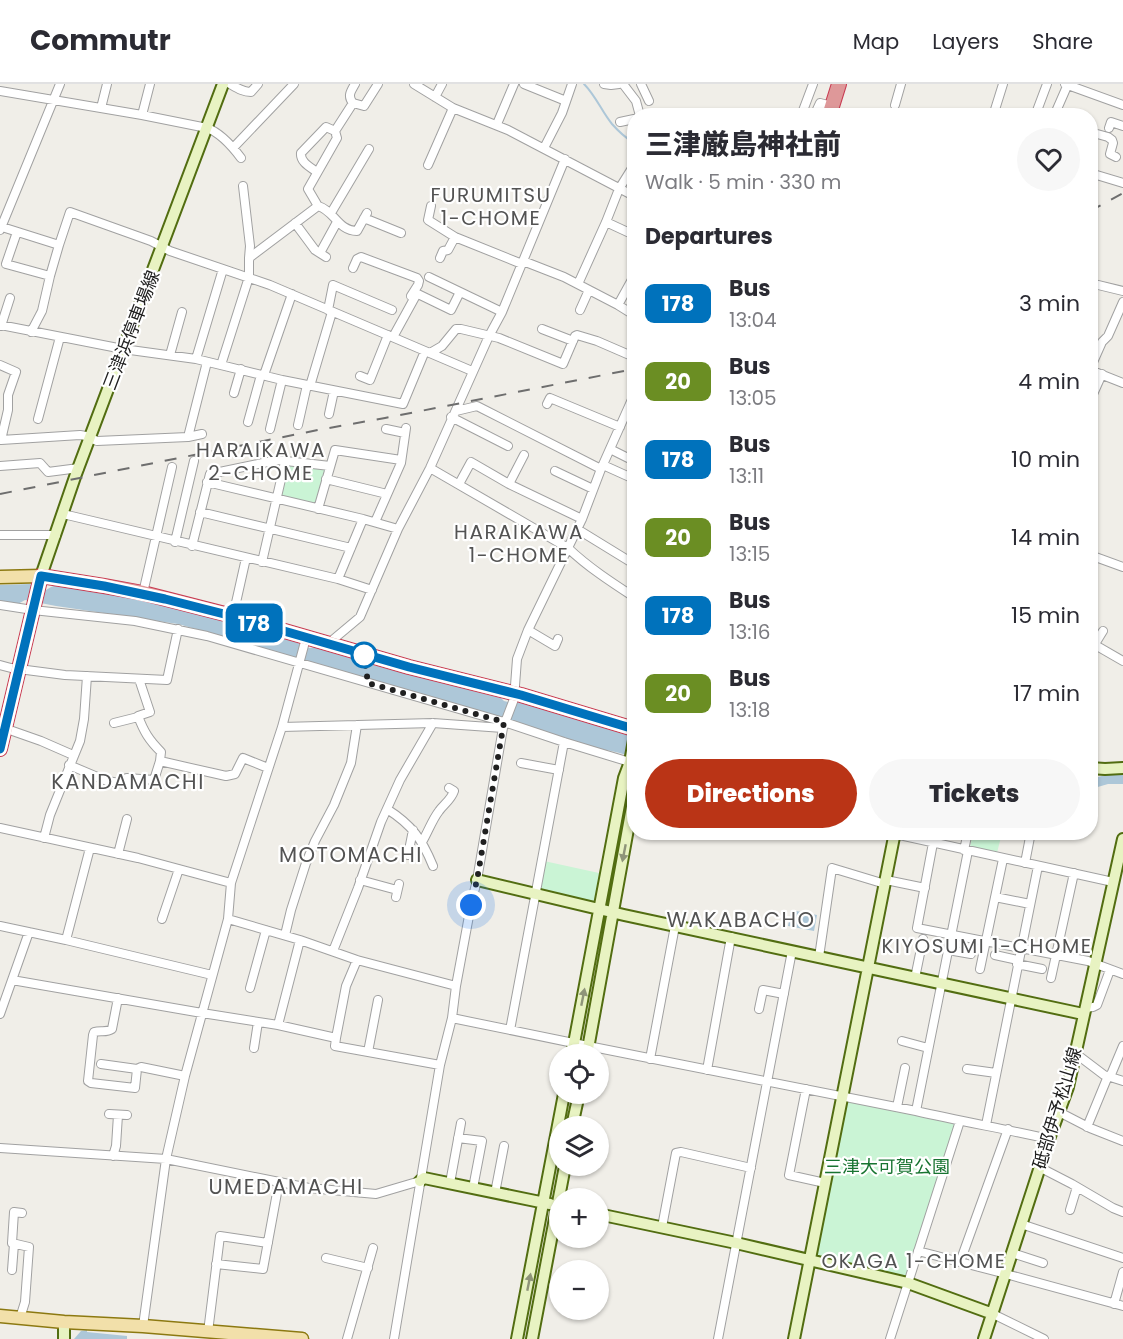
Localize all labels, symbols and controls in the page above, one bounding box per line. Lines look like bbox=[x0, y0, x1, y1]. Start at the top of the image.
text: Commutr bbox=[30, 21, 171, 60]
text: Map bbox=[853, 27, 899, 56]
text: Layers bbox=[932, 27, 999, 56]
text: Share bbox=[1032, 27, 1093, 56]
text: 三津厳島神社前 bbox=[645, 125, 841, 164]
button: heart bbox=[1017, 128, 1080, 191]
text: Walk · 5 min · 330 m bbox=[645, 168, 841, 196]
district label: FURUMITSU 1-CHOME bbox=[431, 181, 551, 232]
text: Departures bbox=[645, 221, 773, 252]
street label: 三津浜停車場線 bbox=[97, 267, 165, 393]
text: Bus bbox=[729, 273, 771, 304]
text: 3 min bbox=[1019, 288, 1080, 319]
text: 178 bbox=[662, 289, 694, 318]
text: 13:04 bbox=[729, 306, 777, 334]
text: Bus bbox=[729, 351, 771, 382]
text: 4 min bbox=[1018, 366, 1080, 397]
text: 20 bbox=[665, 367, 691, 396]
text: 13:05 bbox=[729, 384, 777, 412]
text: Bus bbox=[729, 429, 771, 460]
district label: HARAIKAWA 2-CHOME bbox=[196, 436, 326, 487]
text: 10 min bbox=[1011, 444, 1080, 475]
text: 178 bbox=[662, 445, 694, 474]
text: 13:11 bbox=[729, 462, 764, 490]
text: Bus bbox=[729, 507, 771, 538]
district label: HARAIKAWA 1-CHOME bbox=[454, 518, 584, 569]
text: 14 min bbox=[1011, 522, 1080, 553]
text: 20 bbox=[665, 523, 691, 552]
text: 13:15 bbox=[729, 540, 770, 568]
text: Bus bbox=[729, 585, 771, 616]
text: 15 min bbox=[1011, 600, 1080, 631]
text: 178 bbox=[662, 601, 694, 630]
line badge: 178 bbox=[220, 604, 288, 642]
text: 178 bbox=[238, 609, 270, 638]
text: 13:16 bbox=[729, 618, 771, 646]
unlabelled marker bbox=[351, 642, 377, 668]
text: Bus bbox=[729, 663, 771, 694]
text: 17 min bbox=[1013, 678, 1080, 709]
text: 20 bbox=[665, 679, 691, 708]
text: 13:18 bbox=[729, 696, 770, 724]
button: Directions bbox=[645, 759, 857, 828]
button: Tickets bbox=[869, 759, 1080, 828]
district label: KANDAMACHI bbox=[51, 767, 205, 796]
district label: MOTOMACHI bbox=[279, 840, 423, 869]
one-way arrow bbox=[619, 844, 628, 863]
your location bbox=[456, 890, 486, 920]
district label: WAKABACHO bbox=[666, 905, 816, 934]
district label: KIYOSUMI 1-CHOME bbox=[882, 932, 1092, 960]
one-way arrow bbox=[579, 987, 588, 1006]
map controls bbox=[549, 1044, 609, 1320]
button: locate bbox=[549, 1044, 609, 1104]
street label: 砥部伊予松山線 bbox=[1027, 1044, 1087, 1172]
button: layers bbox=[549, 1116, 609, 1176]
park label: 三津大可賀公園 bbox=[824, 1154, 950, 1179]
district label: UMEDAMACHI bbox=[208, 1172, 364, 1201]
button: + bbox=[549, 1188, 609, 1248]
district label: OKAGA 1-CHOME bbox=[822, 1247, 1006, 1275]
button: − bbox=[549, 1260, 609, 1320]
one-way arrow bbox=[525, 1272, 534, 1291]

